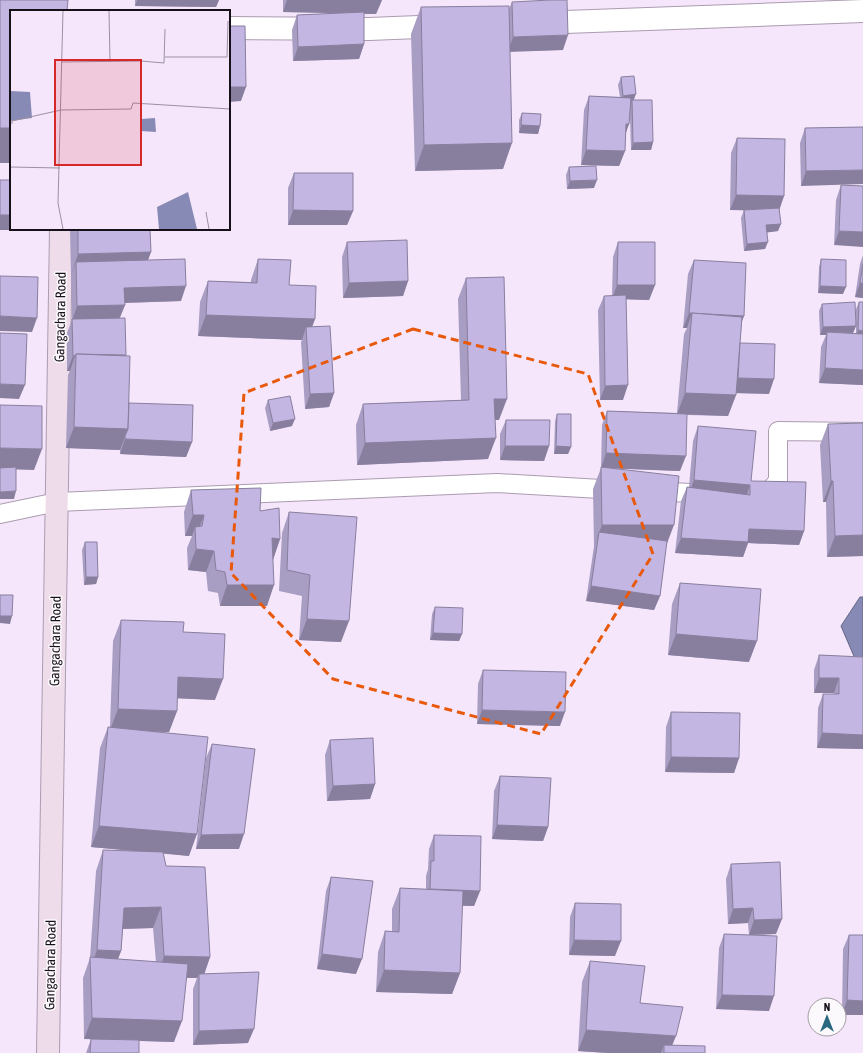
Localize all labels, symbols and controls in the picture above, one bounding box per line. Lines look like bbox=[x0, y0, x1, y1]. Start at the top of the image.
inset map bbox=[10, 10, 230, 230]
street label: Gangachara Road bbox=[51, 272, 69, 362]
street label: Gangachara Road bbox=[46, 596, 64, 686]
street label: Gangachara Road bbox=[41, 920, 59, 1010]
north arrow bbox=[807, 997, 847, 1037]
text: N bbox=[824, 1001, 830, 1013]

